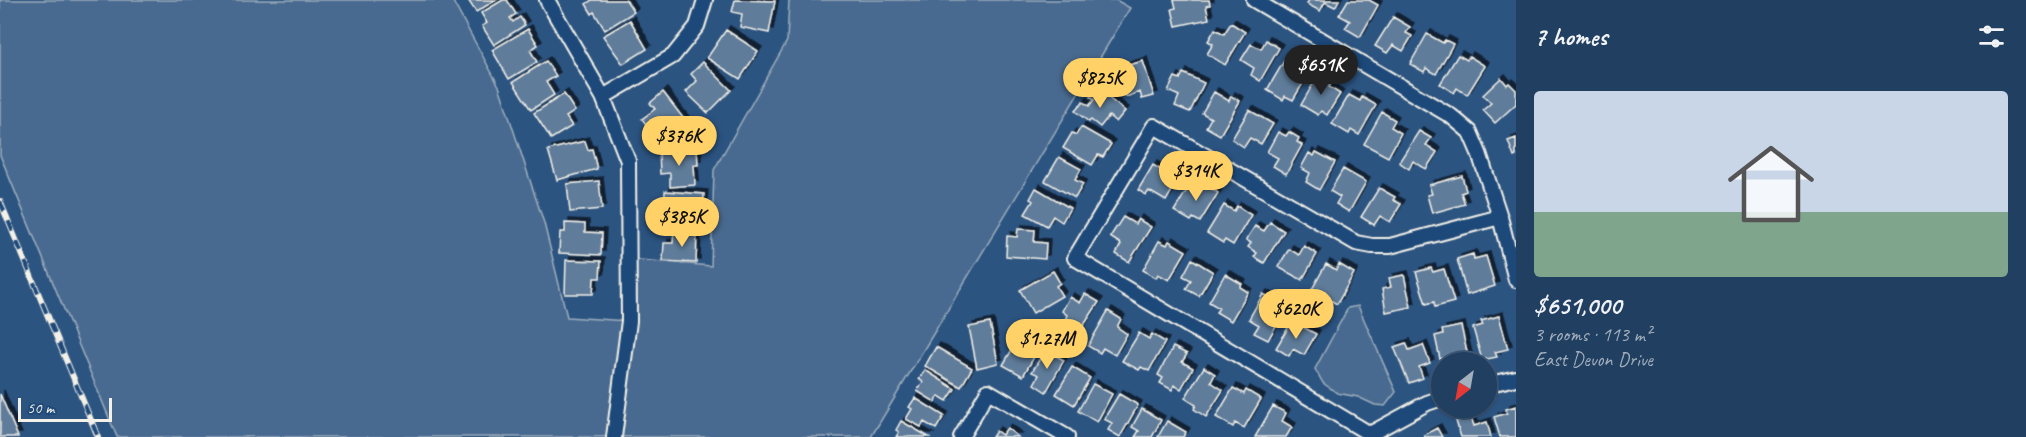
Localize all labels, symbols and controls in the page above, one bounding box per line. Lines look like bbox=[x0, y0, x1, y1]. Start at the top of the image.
text: 7 homes bbox=[1534, 20, 1607, 53]
icon: filters bbox=[1975, 20, 2008, 53]
pin: $651K bbox=[1279, 45, 1363, 96]
text: $651K bbox=[1298, 52, 1344, 77]
pin: $825K bbox=[1058, 58, 1142, 109]
text: $825K bbox=[1077, 65, 1123, 90]
pin: $376K bbox=[637, 116, 721, 167]
text: $376K bbox=[656, 123, 702, 148]
icon: home bbox=[1717, 130, 1825, 238]
pin: $314K bbox=[1154, 151, 1238, 202]
text: $314K bbox=[1173, 158, 1219, 183]
pin: $385K bbox=[640, 197, 724, 248]
text: $385K bbox=[659, 204, 705, 229]
pin: $620K bbox=[1254, 289, 1338, 340]
text: $651,000 bbox=[1534, 289, 1621, 322]
text: $620K bbox=[1273, 296, 1319, 321]
pin: $1.27M bbox=[998, 319, 1096, 370]
text: 3 rooms · 113 m² bbox=[1534, 322, 1651, 347]
text: $1.27M bbox=[1020, 326, 1074, 351]
text: East Devon Drive bbox=[1534, 347, 1653, 372]
north arrow bbox=[1431, 352, 1497, 418]
map controls bbox=[1431, 352, 1497, 418]
scale bar bbox=[18, 395, 112, 422]
text: 50 m bbox=[27, 398, 54, 418]

